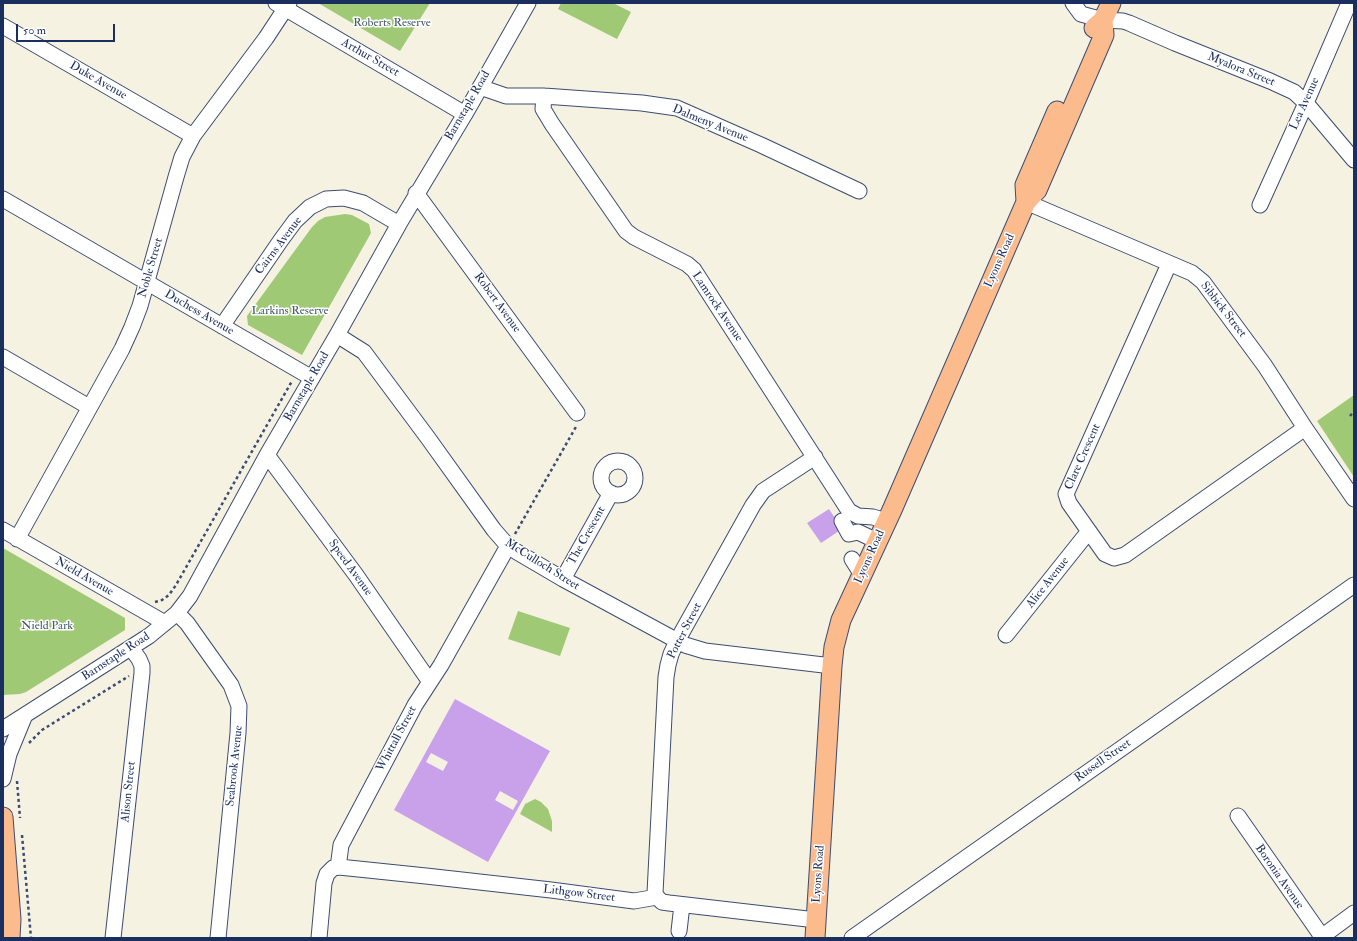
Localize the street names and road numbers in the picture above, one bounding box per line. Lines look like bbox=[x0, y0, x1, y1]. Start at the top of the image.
street label: Arthur Street bbox=[339, 36, 401, 80]
street label: Myalora Street bbox=[1205, 50, 1277, 90]
street label: Duke Avenue bbox=[67, 59, 129, 103]
street label: Barnstaple Road bbox=[442, 69, 494, 143]
street label: Lea Avenue bbox=[1287, 76, 1323, 132]
street label: Dalmeny Avenue bbox=[670, 102, 750, 146]
street label: Cairns Avenue bbox=[253, 214, 305, 278]
street label: Lyons Road bbox=[982, 232, 1018, 290]
street label: Noble Street bbox=[136, 236, 166, 300]
street label: Lamrock Avenue bbox=[688, 269, 746, 345]
street label: Robert Avenue bbox=[470, 270, 524, 336]
street label: Sibbick Street bbox=[1197, 279, 1249, 341]
street label: Duchess Avenue bbox=[162, 287, 236, 339]
street label: Barnstaple Road bbox=[281, 350, 333, 424]
street label: Clare Crescent bbox=[1062, 422, 1104, 492]
street label: The Crescent bbox=[565, 504, 609, 568]
street label: Lyons Road bbox=[852, 528, 888, 586]
street label: McCulloch Street bbox=[502, 536, 582, 594]
street label: Speed Avenue bbox=[325, 537, 375, 599]
street label: Nield Avenue bbox=[52, 555, 116, 599]
street label: Alice Avenue bbox=[1024, 555, 1072, 611]
street label: Potter Street bbox=[665, 600, 705, 662]
street label: Barnstaple Road bbox=[79, 630, 153, 684]
street label: Whittall Street bbox=[374, 704, 420, 774]
street label: Seabrook Avenue bbox=[224, 725, 246, 807]
street label: Russell Street bbox=[1072, 736, 1134, 786]
street label: Alison Street bbox=[119, 761, 139, 823]
street label: Boronia Avenue bbox=[1251, 842, 1307, 912]
street label: Lyons Road bbox=[810, 845, 828, 903]
street label: Lithgow Street bbox=[542, 882, 616, 906]

